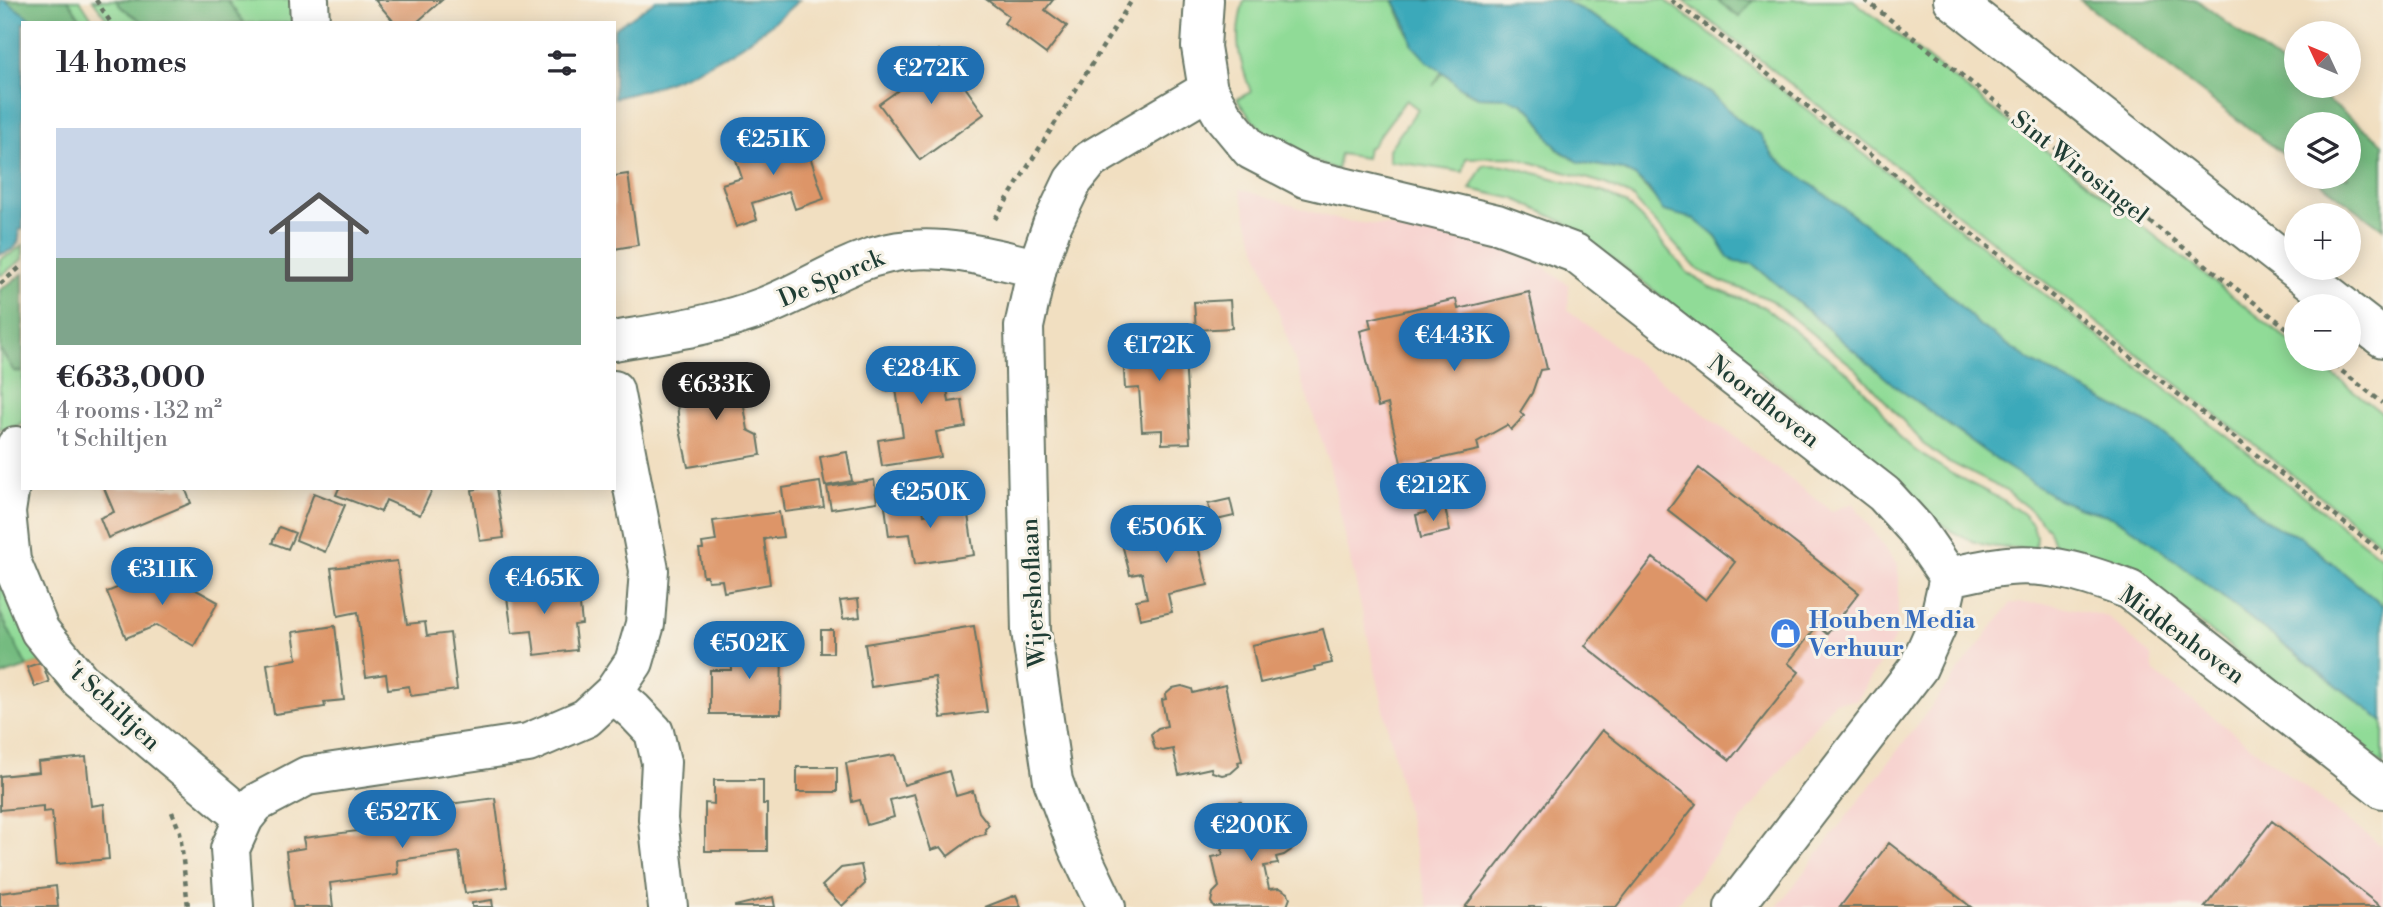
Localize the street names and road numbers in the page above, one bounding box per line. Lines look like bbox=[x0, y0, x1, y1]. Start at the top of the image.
street label: Sint Wirosingel bbox=[2005, 105, 2154, 231]
street label: De Sporck bbox=[774, 243, 890, 315]
street label: Noordhoven bbox=[1701, 349, 1825, 455]
street label: Wijershoflaan bbox=[1015, 517, 1053, 669]
street label: Middenhoven bbox=[2113, 580, 2250, 691]
street label: 't Schiltjen bbox=[60, 656, 166, 757]

